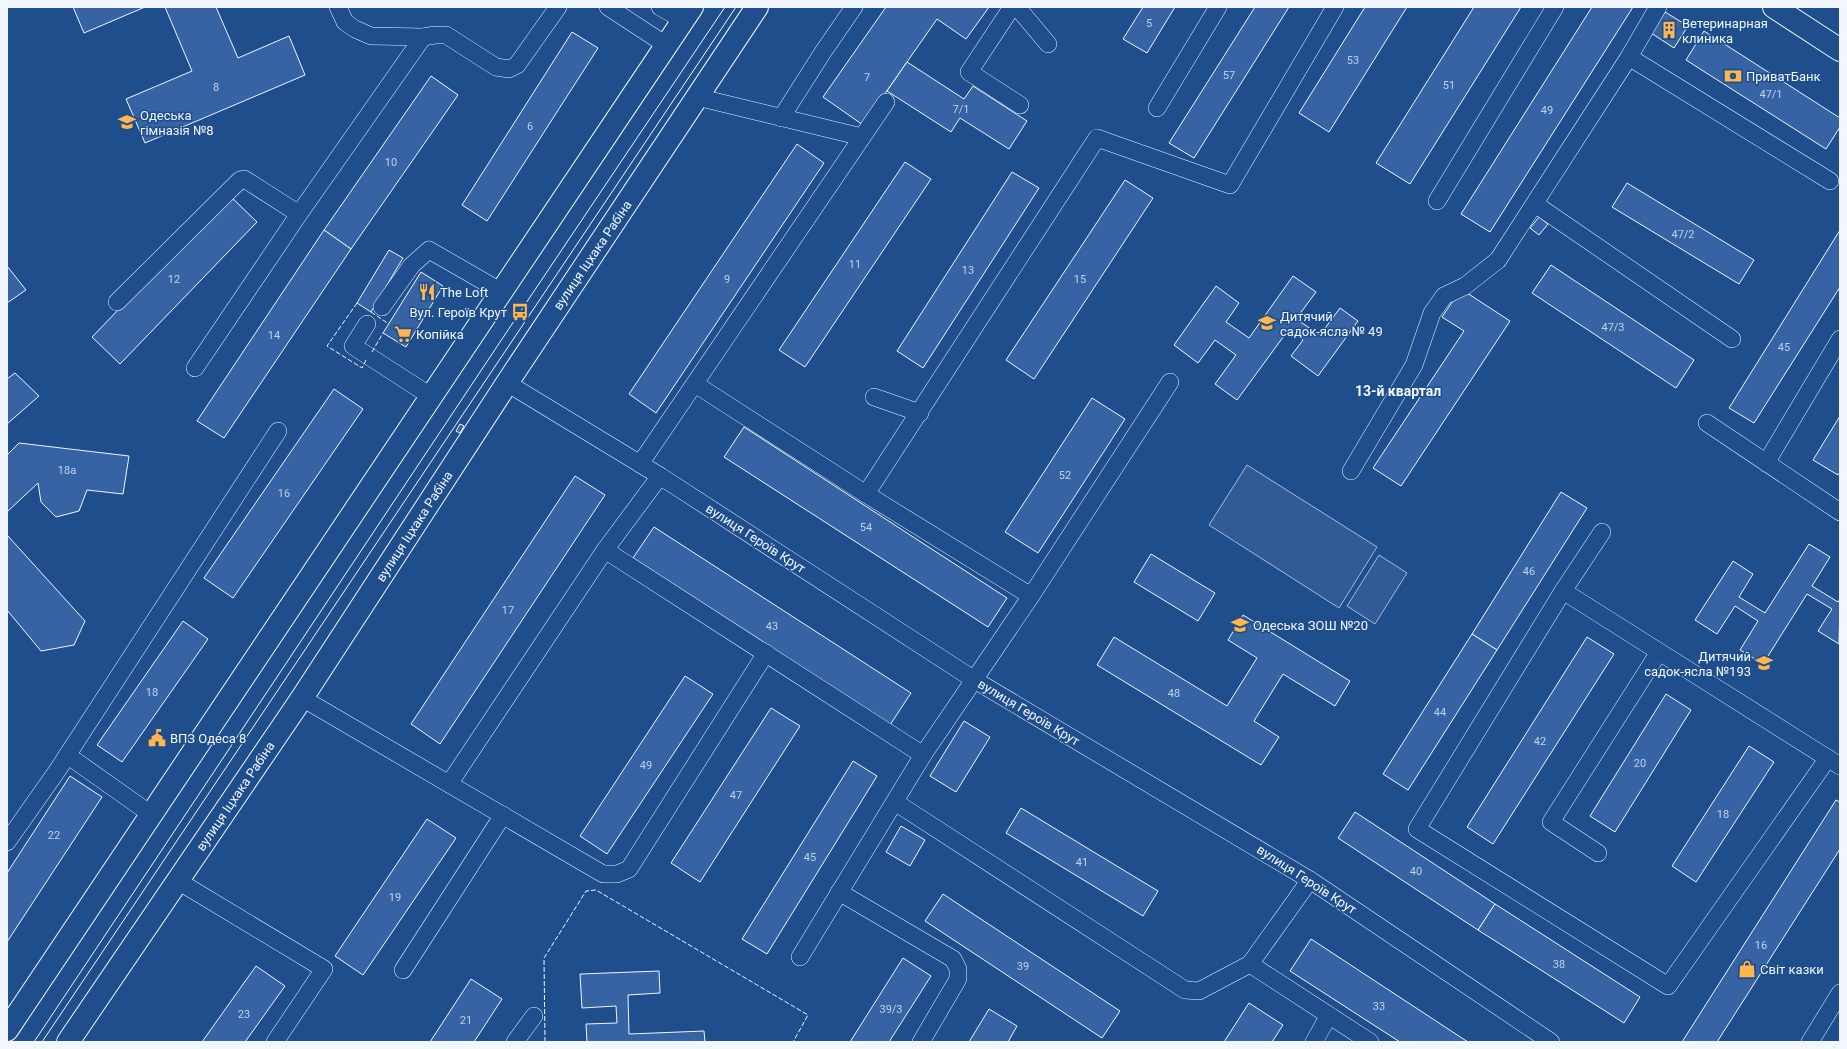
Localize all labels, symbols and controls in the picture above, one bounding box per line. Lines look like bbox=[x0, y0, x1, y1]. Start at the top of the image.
place label: Ветеринарная клиника bbox=[1682, 16, 1768, 46]
house number: 5 bbox=[1146, 17, 1152, 30]
building icon: Ветеринарная клиника bbox=[1659, 20, 1679, 40]
house number: 53 bbox=[1347, 54, 1359, 67]
bank icon: ПриватБанк bbox=[1723, 66, 1743, 86]
house number: 57 bbox=[1223, 69, 1235, 82]
place label: ПриватБанк bbox=[1746, 69, 1821, 84]
house number: 7 bbox=[864, 71, 870, 84]
house number: 51 bbox=[1443, 79, 1455, 92]
house number: 8 bbox=[213, 81, 219, 94]
house number: 47/1 bbox=[1759, 88, 1783, 101]
house number: 7/1 bbox=[953, 103, 969, 116]
house number: 49 bbox=[1541, 104, 1553, 117]
place label: Одеська гімназія №8 bbox=[140, 108, 214, 138]
school or university icon: Одеська гімназія №8 bbox=[117, 112, 137, 132]
house number: 6 bbox=[527, 120, 533, 133]
house number: 10 bbox=[385, 156, 397, 169]
street label: вулиця Іцхака Рабіна bbox=[550, 198, 635, 313]
house number: 47/2 bbox=[1671, 228, 1695, 241]
house number: 11 bbox=[849, 258, 861, 271]
house number: 13 bbox=[962, 264, 974, 277]
house number: 12 bbox=[168, 273, 180, 286]
house number: 9 bbox=[724, 273, 730, 286]
house number: 15 bbox=[1074, 273, 1086, 286]
restaurant icon: The Loft bbox=[417, 282, 437, 302]
place label: The Loft bbox=[440, 285, 488, 300]
bus stop icon: Вул. Героїв Крут bbox=[510, 302, 530, 322]
place label: Вул. Героїв Крут bbox=[409, 305, 507, 320]
place label: Дитячий садок-ясла № 49 bbox=[1280, 309, 1383, 339]
school or university icon: Дитячий садок-ясла № 49 bbox=[1257, 313, 1277, 333]
house number: 47/3 bbox=[1601, 321, 1625, 334]
supermarket icon: Копійка bbox=[393, 324, 413, 344]
place label: Копійка bbox=[416, 327, 464, 342]
house number: 14 bbox=[268, 329, 280, 342]
house number: 45 bbox=[1778, 341, 1790, 354]
district label: 13-й квартал bbox=[1355, 383, 1441, 399]
house number: 18а bbox=[58, 464, 76, 477]
street label: вулиця Іцхака Рабіна bbox=[373, 468, 456, 584]
house number: 52 bbox=[1059, 469, 1071, 482]
house number: 16 bbox=[278, 487, 290, 500]
street label: вулиця Героїв Крут bbox=[703, 501, 808, 576]
house number: 54 bbox=[860, 521, 872, 534]
house number: 46 bbox=[1523, 565, 1535, 578]
house number: 17 bbox=[502, 604, 514, 617]
school or university icon: Одеська ЗОШ №20 bbox=[1230, 615, 1250, 635]
place label: Одеська ЗОШ №20 bbox=[1253, 618, 1368, 633]
house number: 43 bbox=[766, 620, 778, 633]
place label: Дитячий садок-ясла №193 bbox=[1644, 649, 1751, 679]
school or university icon: Дитячий садок-ясла №193 bbox=[1754, 653, 1774, 673]
street label: вулиця Героїв Крут bbox=[975, 676, 1082, 749]
house number: 18 bbox=[146, 686, 158, 699]
house number: 48 bbox=[1168, 687, 1180, 700]
house number: 44 bbox=[1434, 706, 1446, 719]
public building icon: ВПЗ Одеса 8 bbox=[147, 728, 167, 748]
place label: ВПЗ Одеса 8 bbox=[170, 731, 246, 746]
house number: 42 bbox=[1534, 735, 1546, 748]
street label: вулиця Іцхака Рабіна bbox=[193, 739, 278, 854]
house number: 20 bbox=[1634, 757, 1646, 770]
house number: 49 bbox=[640, 759, 652, 772]
house number: 47 bbox=[730, 789, 742, 802]
house number: 18 bbox=[1717, 808, 1729, 821]
house number: 22 bbox=[48, 829, 60, 842]
street label: вулиця Героїв Крут bbox=[1254, 842, 1359, 917]
house number: 45 bbox=[804, 851, 816, 864]
house number: 41 bbox=[1076, 856, 1088, 869]
house number: 40 bbox=[1410, 865, 1422, 878]
house number: 19 bbox=[389, 891, 401, 904]
house number: 16 bbox=[1755, 939, 1767, 952]
house number: 38 bbox=[1553, 958, 1565, 971]
shop icon: Світ казки bbox=[1737, 959, 1757, 979]
house number: 39 bbox=[1017, 960, 1029, 973]
place label: Світ казки bbox=[1760, 962, 1824, 977]
house number: 33 bbox=[1373, 1000, 1385, 1013]
house number: 39/3 bbox=[879, 1003, 903, 1016]
house number: 23 bbox=[238, 1008, 250, 1021]
house number: 21 bbox=[460, 1014, 472, 1027]

